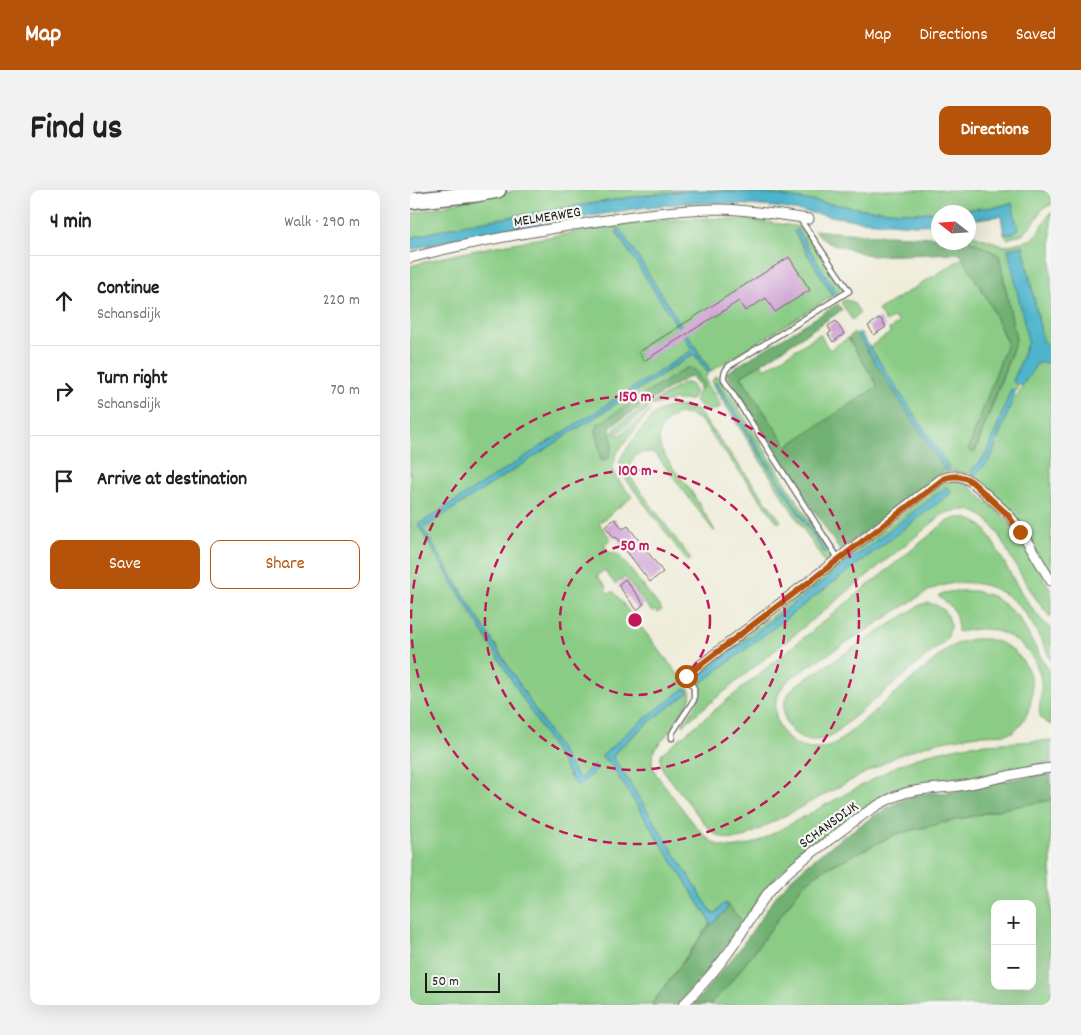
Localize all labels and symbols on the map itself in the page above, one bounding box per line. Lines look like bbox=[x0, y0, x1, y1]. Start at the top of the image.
street label: MELMERWEG bbox=[512, 202, 582, 234]
north arrow bbox=[931, 205, 976, 250]
text: 150 m bbox=[619, 387, 651, 409]
text: 100 m bbox=[618, 461, 652, 483]
route end bbox=[1009, 521, 1032, 544]
text: 50 m bbox=[621, 536, 649, 558]
centre of rings bbox=[626, 611, 644, 629]
route start bbox=[675, 665, 698, 688]
street label: SCHANSDIJK bbox=[795, 796, 863, 855]
scale bar bbox=[425, 970, 500, 993]

